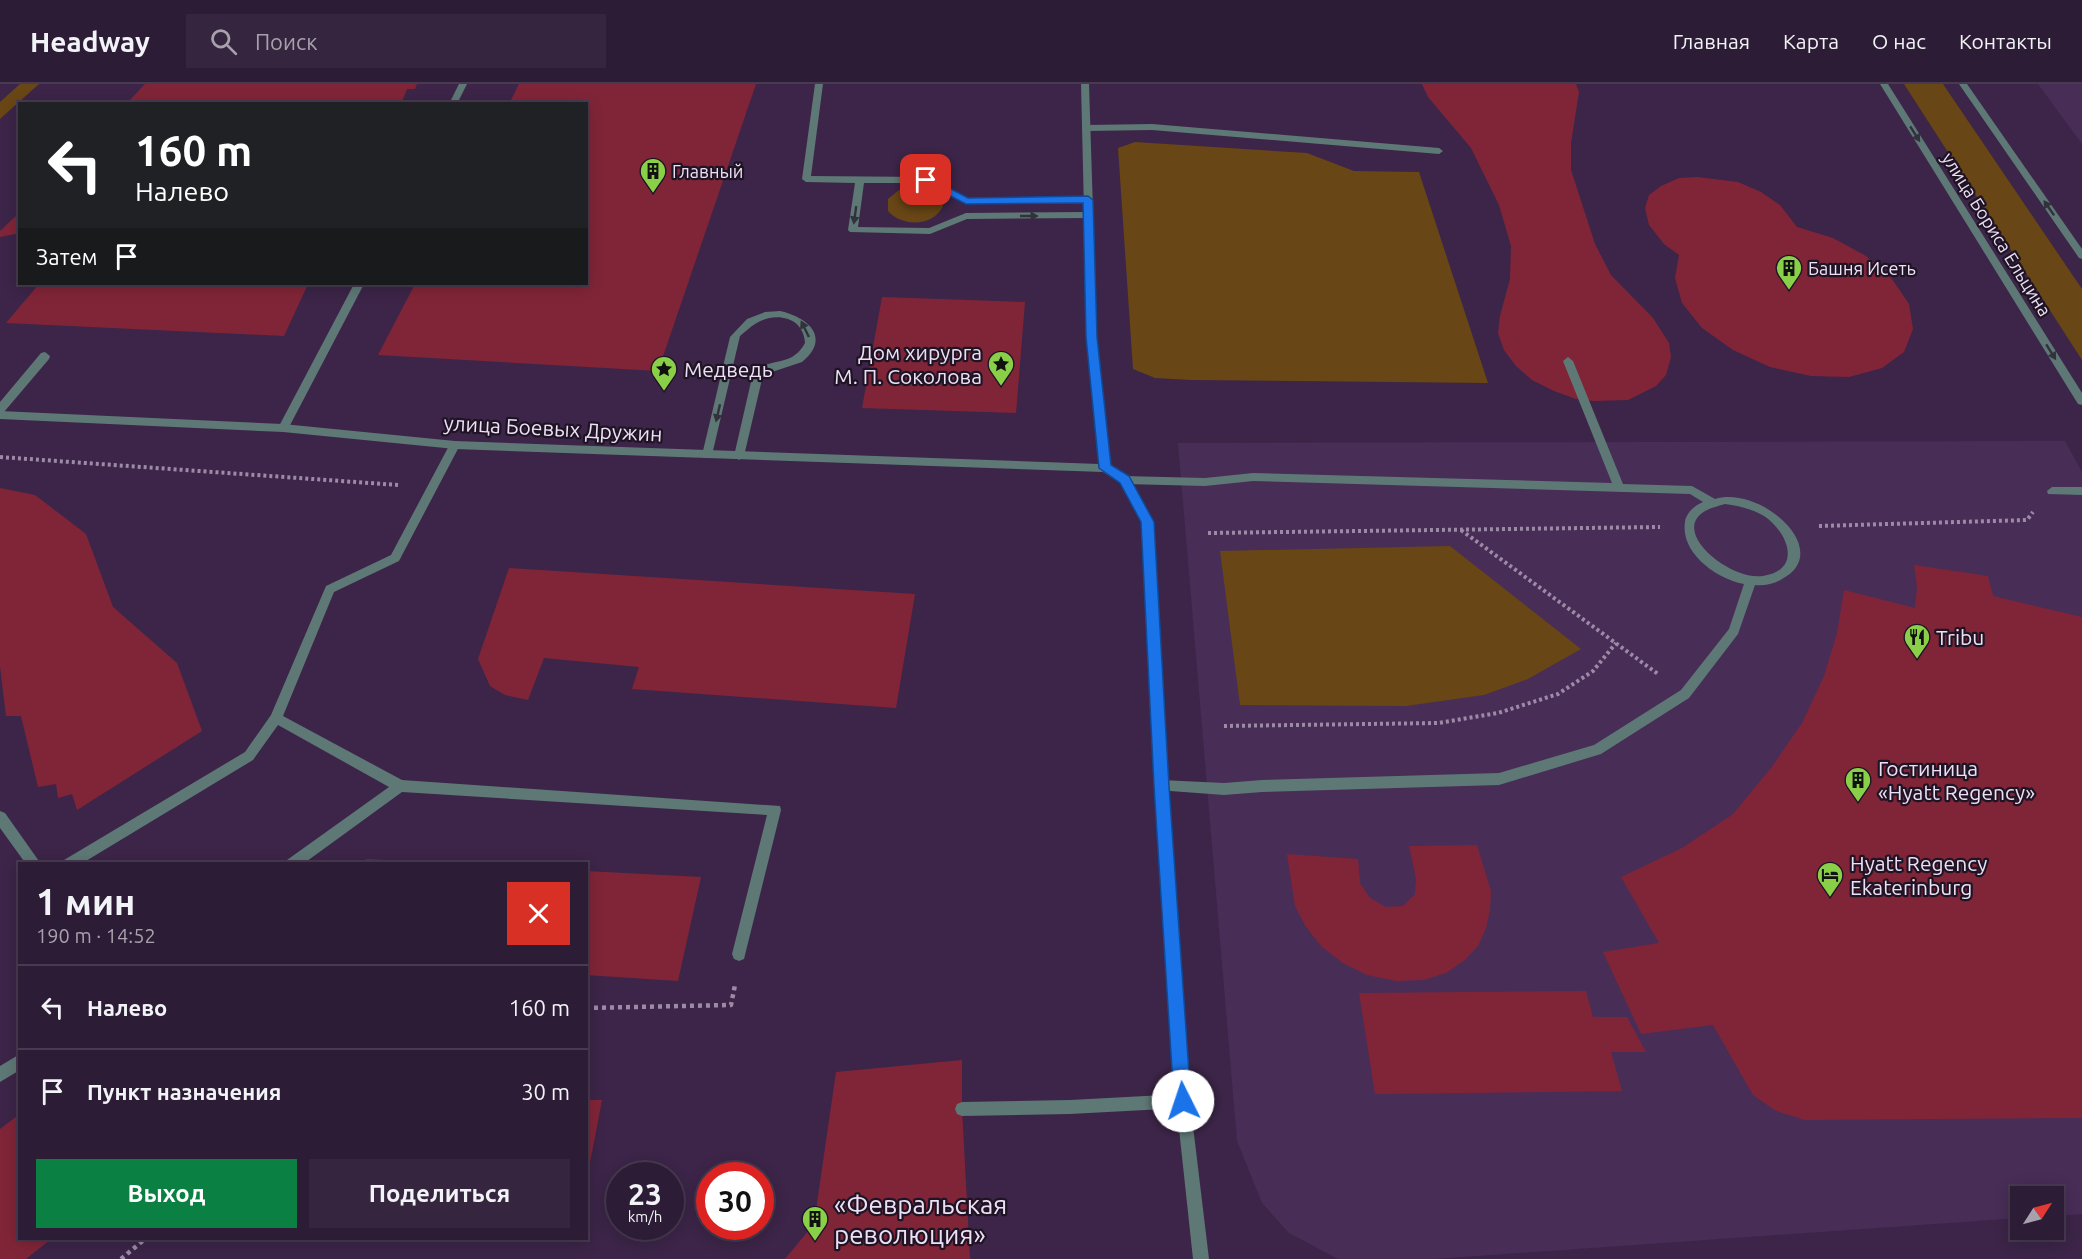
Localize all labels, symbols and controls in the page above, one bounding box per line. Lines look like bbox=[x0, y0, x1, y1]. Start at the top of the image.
search box bbox=[186, 14, 606, 68]
icon: search bbox=[207, 25, 240, 58]
text: Headway bbox=[30, 26, 150, 57]
text: Поиск bbox=[255, 29, 318, 54]
text: Главная bbox=[1673, 29, 1750, 53]
text: Карта bbox=[1783, 29, 1839, 53]
text: О нас bbox=[1872, 29, 1926, 53]
text: Контакты bbox=[1959, 29, 2052, 53]
one-way arrow bbox=[1909, 125, 1920, 142]
icon: left bbox=[36, 126, 114, 204]
text: 160 m bbox=[135, 127, 252, 174]
street label: улица Бориса Ельцина bbox=[1939, 149, 2055, 319]
pin bbox=[900, 154, 951, 205]
building icon: Главный bbox=[638, 156, 668, 194]
place label: Главный bbox=[672, 161, 743, 181]
icon: arrive bbox=[909, 163, 942, 196]
text: Налево bbox=[135, 176, 229, 206]
one-way arrow bbox=[2043, 201, 2055, 217]
one-way arrow bbox=[850, 205, 859, 224]
one-way arrow bbox=[1020, 211, 1039, 221]
icon: arrive bbox=[110, 240, 143, 273]
text: Затем bbox=[36, 244, 98, 269]
building icon: Башня Исеть bbox=[1774, 253, 1804, 291]
place label: Башня Исеть bbox=[1808, 258, 1916, 278]
one-way arrow bbox=[800, 320, 810, 338]
place label: Дом хирурга М. П. Соколова bbox=[834, 340, 982, 388]
one-way arrow bbox=[2046, 344, 2057, 360]
place icon: Дом хирурга М. П. Соколова bbox=[986, 349, 1016, 387]
place icon: Медведь bbox=[649, 354, 679, 392]
place label: Медведь bbox=[684, 357, 773, 381]
one-way arrow bbox=[712, 403, 722, 422]
street label: улица Боевых Дружин bbox=[443, 410, 663, 446]
restaurant icon: Tribu bbox=[1902, 622, 1932, 660]
place label: Tribu bbox=[1936, 625, 1984, 649]
place label: Гостиница «Hyatt Regency» bbox=[1878, 756, 2035, 804]
building icon: Гостиница «Hyatt Regency» bbox=[1843, 765, 1873, 803]
place label: Hyatt Regency Ekaterinburg bbox=[1850, 851, 1987, 899]
hotel icon: Hyatt Regency Ekaterinburg bbox=[1815, 860, 1845, 898]
text: 1 мин bbox=[36, 881, 135, 922]
button: close bbox=[507, 882, 570, 945]
text: 190 m · 14:52 bbox=[36, 924, 156, 947]
icon: left bbox=[36, 991, 69, 1024]
text: Налево bbox=[87, 995, 167, 1020]
text: 160 m bbox=[509, 995, 570, 1020]
position arrow bbox=[1151, 1069, 1215, 1133]
icon: arrive bbox=[36, 1075, 69, 1108]
text: Пункт назначения bbox=[87, 1079, 281, 1104]
text: 30 m bbox=[521, 1079, 570, 1104]
button: Выход bbox=[36, 1159, 297, 1228]
button: Поделиться bbox=[309, 1159, 570, 1228]
speed limit sign: 30 bbox=[696, 1162, 774, 1240]
text: 23 bbox=[628, 1177, 662, 1211]
north arrow bbox=[2010, 1186, 2064, 1240]
map controls bbox=[2010, 1186, 2064, 1240]
place label: «Февральская революция» bbox=[834, 1190, 1007, 1249]
building icon: «Февральская революция» bbox=[800, 1204, 830, 1242]
text: km/h bbox=[628, 1208, 662, 1225]

